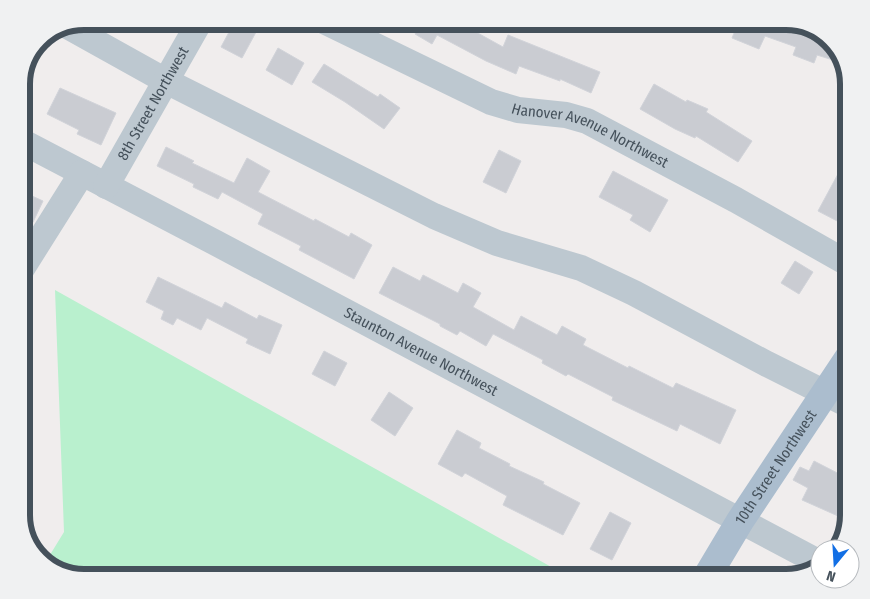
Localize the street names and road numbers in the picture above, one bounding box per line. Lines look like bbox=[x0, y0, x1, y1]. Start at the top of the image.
street label: 8th Street Northwest bbox=[114, 43, 193, 163]
street label: Hanover Avenue Northwest bbox=[509, 100, 672, 172]
street label: Staunton Avenue Northwest bbox=[341, 303, 501, 400]
street label: 10th Street Northwest bbox=[731, 406, 820, 528]

